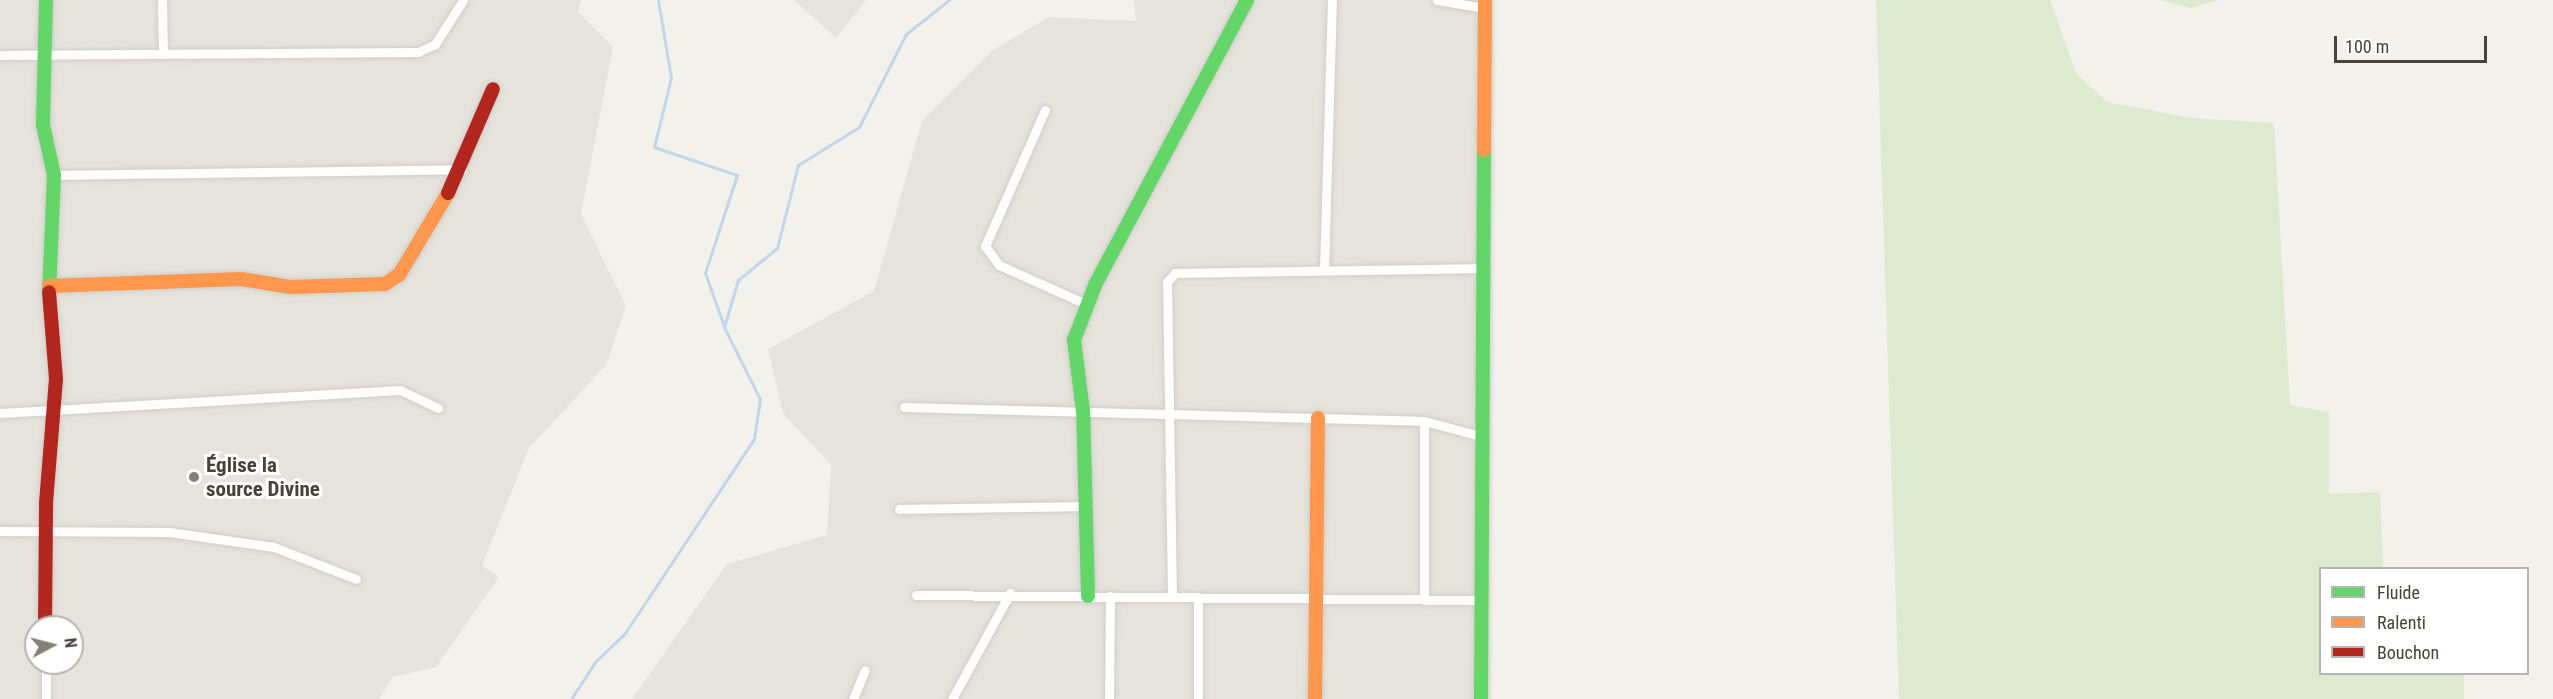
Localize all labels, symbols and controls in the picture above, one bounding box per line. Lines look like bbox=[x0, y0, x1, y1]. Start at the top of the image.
scale bar bbox=[2337, 24, 2490, 62]
text: 100 m bbox=[2345, 36, 2389, 57]
place label: Église la source Divine bbox=[206, 452, 320, 502]
marker: Église la source Divine bbox=[187, 470, 201, 484]
legend bbox=[2319, 567, 2529, 675]
text: Fluide bbox=[2377, 582, 2420, 603]
text: Ralenti bbox=[2377, 612, 2426, 633]
north arrow bbox=[24, 615, 84, 675]
text: N bbox=[60, 637, 80, 649]
text: Bouchon bbox=[2377, 642, 2439, 663]

